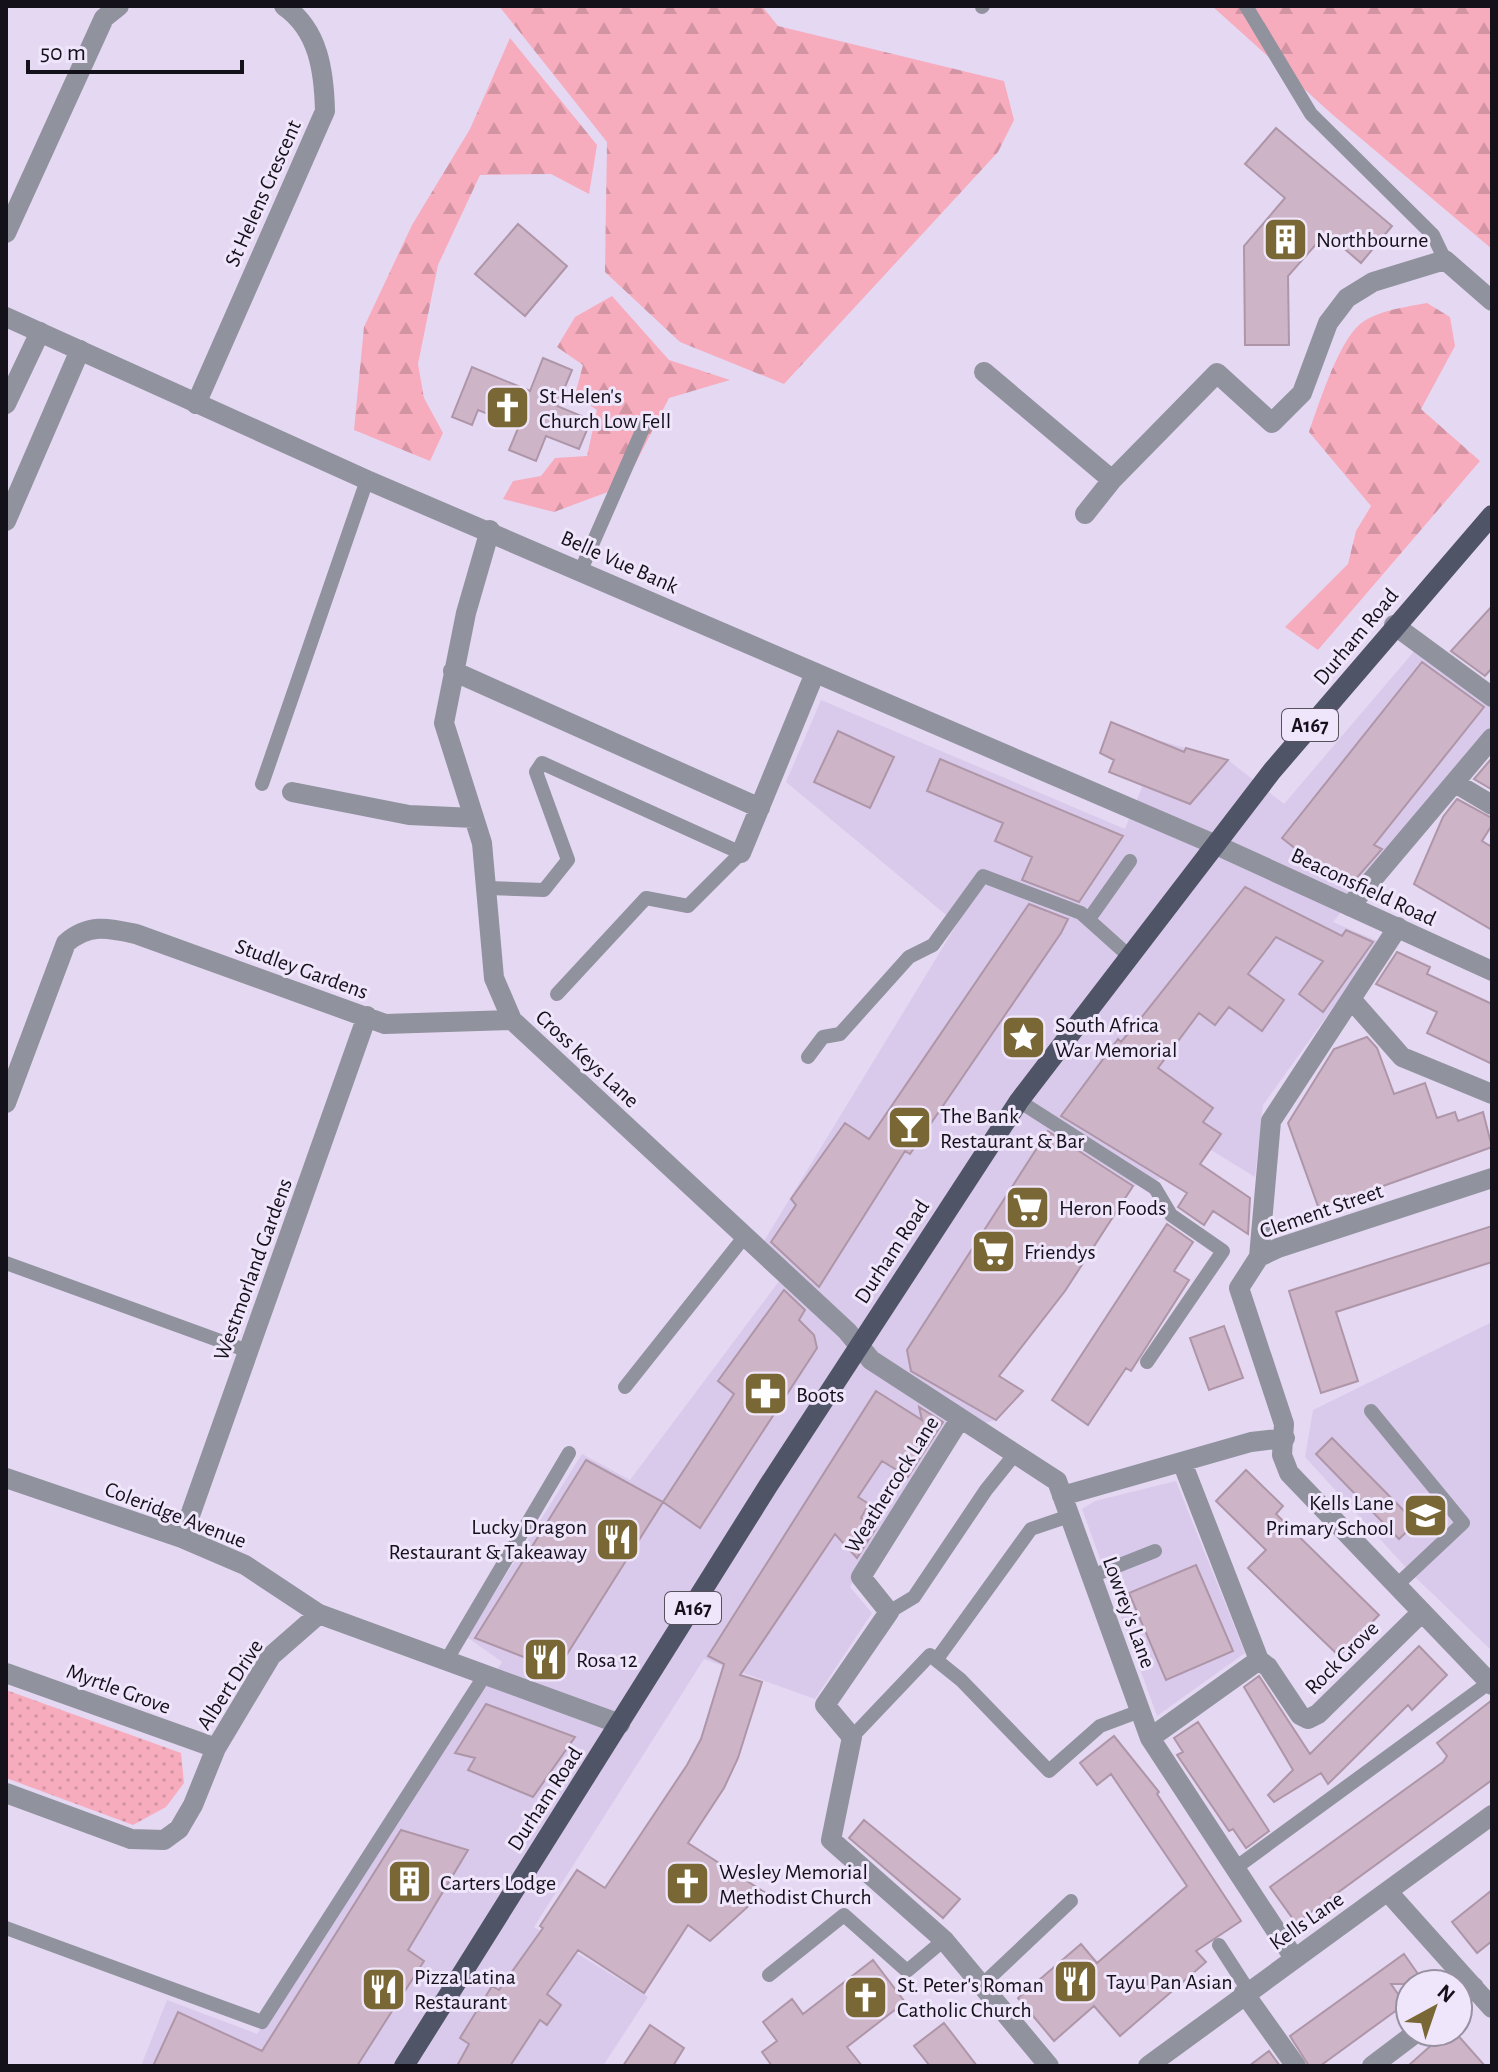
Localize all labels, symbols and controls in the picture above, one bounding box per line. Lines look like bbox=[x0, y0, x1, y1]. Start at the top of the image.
scale bar bbox=[28, 24, 242, 74]
text: 50 m bbox=[40, 41, 86, 65]
street label: St Helens Crescent bbox=[221, 117, 305, 270]
building icon: Northbourne bbox=[1261, 215, 1309, 263]
place label: Northbourne bbox=[1316, 229, 1428, 251]
church icon: St Helen's Church Low Fell bbox=[484, 384, 532, 432]
place label: St Helen's Church Low Fell bbox=[539, 385, 671, 432]
street label: Belle Vue Bank bbox=[558, 526, 682, 598]
street label: Durham Road bbox=[1309, 584, 1402, 689]
road number: A167 bbox=[1282, 709, 1338, 741]
street label: Beaconsfield Road bbox=[1288, 844, 1439, 930]
street label: Studley Gardens bbox=[232, 935, 371, 1003]
street label: Cross Keys Lane bbox=[531, 1006, 643, 1112]
place icon: South Africa War Memorial bbox=[1000, 1013, 1048, 1061]
place label: South Africa War Memorial bbox=[1055, 1014, 1177, 1061]
bar icon: The Bank Restaurant & Bar bbox=[885, 1104, 933, 1152]
place label: The Bank Restaurant & Bar bbox=[940, 1105, 1084, 1152]
street label: Westmorland Gardens bbox=[210, 1175, 296, 1363]
street label: Clement Street bbox=[1257, 1180, 1386, 1242]
supermarket icon: Heron Foods bbox=[1004, 1183, 1052, 1231]
street label: Durham Road bbox=[850, 1196, 933, 1307]
place label: Heron Foods bbox=[1059, 1197, 1166, 1219]
supermarket icon: Friendys bbox=[969, 1227, 1017, 1275]
place label: Friendys bbox=[1024, 1241, 1096, 1263]
pharmacy icon: Boots bbox=[741, 1370, 789, 1418]
place label: Boots bbox=[796, 1384, 844, 1406]
street label: Weathercock Lane bbox=[841, 1412, 943, 1557]
street label: Coleridge Avenue bbox=[102, 1478, 250, 1552]
school or university icon: Kells Lane Primary School bbox=[1401, 1491, 1449, 1539]
place label: Kells Lane Primary School bbox=[1266, 1492, 1394, 1539]
restaurant icon: Lucky Dragon Restaurant & Takeaway bbox=[594, 1515, 642, 1563]
place label: Lucky Dragon Restaurant & Takeaway bbox=[388, 1516, 588, 1563]
street label: Lowrey's Lane bbox=[1099, 1554, 1159, 1671]
road number: A167 bbox=[665, 1592, 721, 1624]
street label: Rock Grove bbox=[1301, 1617, 1383, 1699]
street label: Albert Drive bbox=[193, 1635, 267, 1734]
restaurant icon: Rosa 12 bbox=[521, 1635, 569, 1683]
place label: Rosa 12 bbox=[576, 1649, 638, 1671]
street label: Myrtle Grove bbox=[64, 1660, 174, 1718]
street label: Durham Road bbox=[503, 1743, 586, 1854]
building icon: Carters Lodge bbox=[385, 1858, 433, 1906]
church icon: Wesley Memorial Methodist Church bbox=[664, 1860, 712, 1908]
place label: Wesley Memorial Methodist Church bbox=[719, 1861, 872, 1908]
place label: Carters Lodge bbox=[440, 1872, 556, 1894]
street label: Kells Lane bbox=[1265, 1887, 1348, 1954]
restaurant icon: Tayu Pan Asian bbox=[1051, 1957, 1099, 2005]
restaurant icon: Pizza Latina Restaurant bbox=[359, 1965, 407, 2013]
place label: Pizza Latina Restaurant bbox=[414, 1966, 516, 2013]
north arrow bbox=[1394, 1968, 1474, 2048]
place label: Tayu Pan Asian bbox=[1106, 1971, 1233, 1993]
church icon: St. Peter's Roman Catholic Church bbox=[842, 1973, 890, 2021]
place label: St. Peter's Roman Catholic Church bbox=[897, 1974, 1044, 2021]
text: N bbox=[1433, 1980, 1459, 2007]

